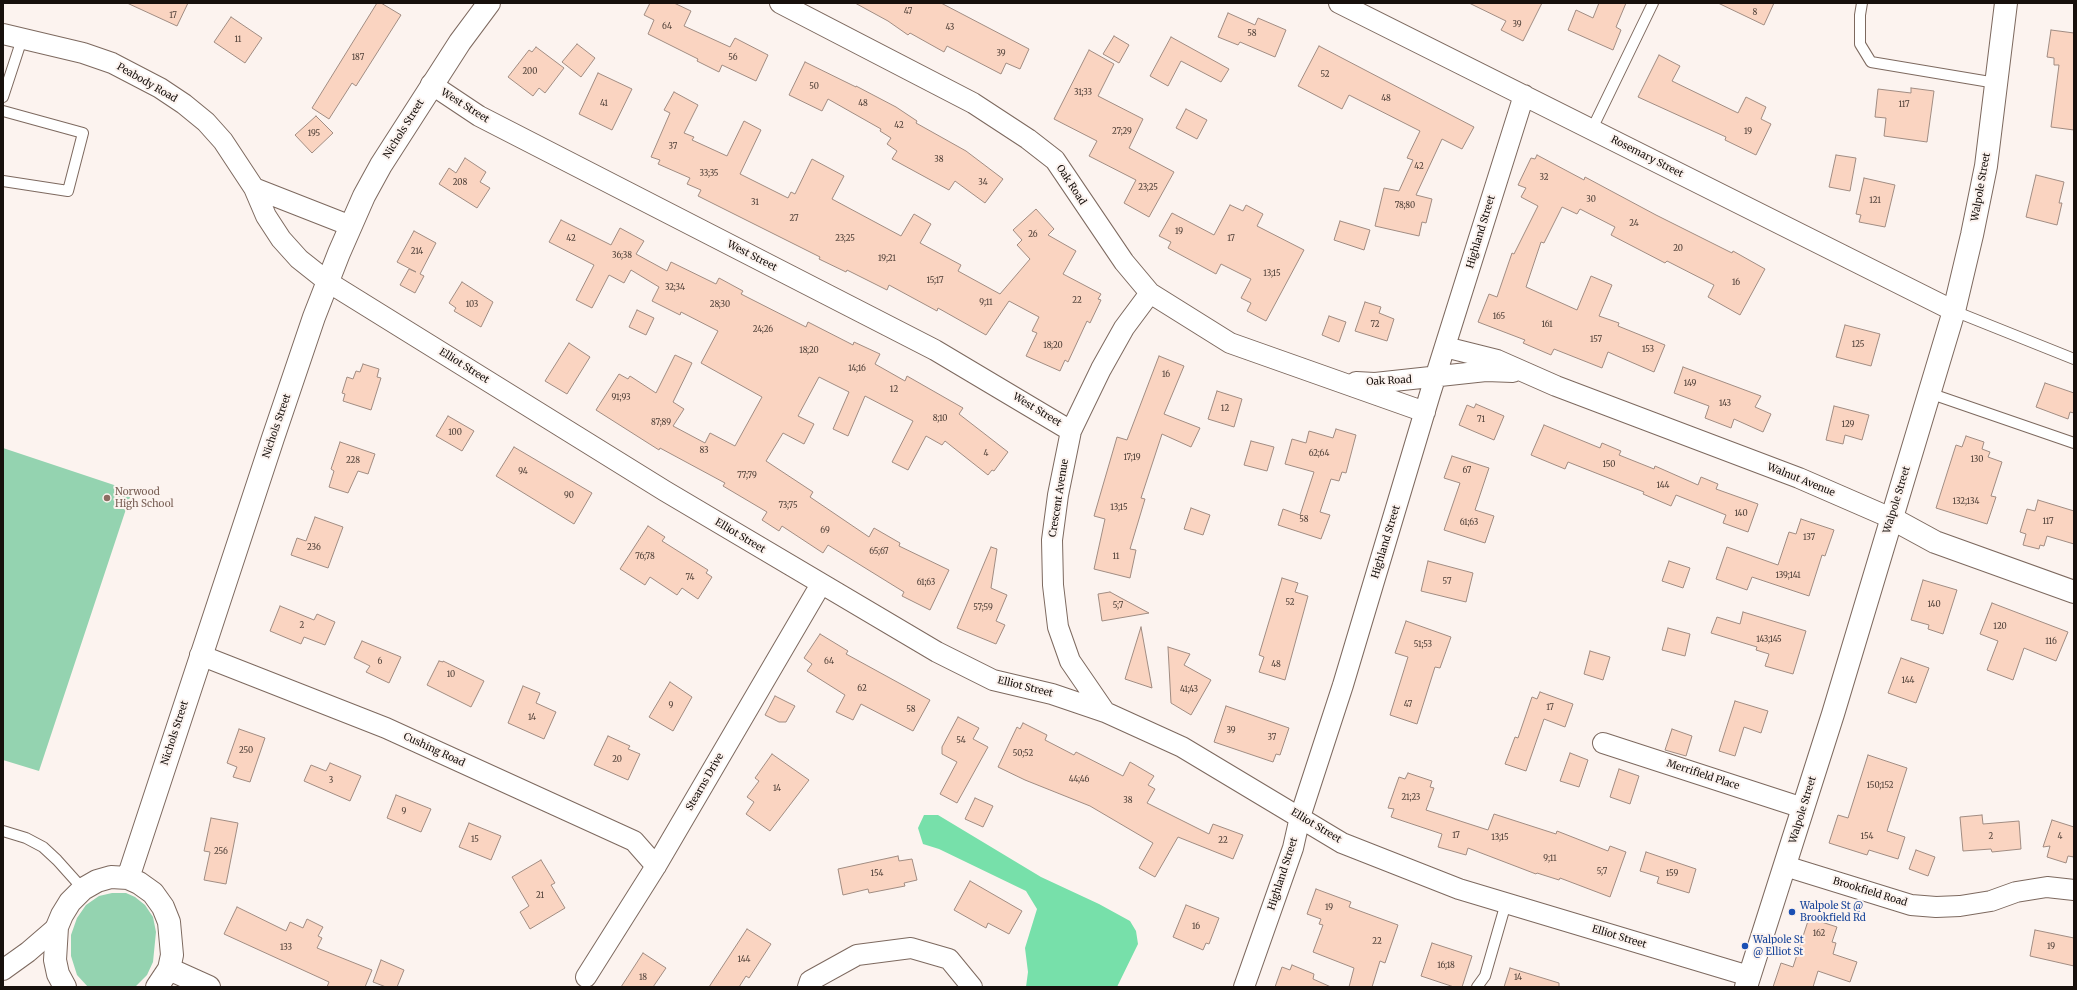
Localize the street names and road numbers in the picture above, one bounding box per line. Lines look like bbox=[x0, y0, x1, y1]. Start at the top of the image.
street label: Peabody Road bbox=[115, 61, 179, 105]
street label: West Street bbox=[439, 86, 491, 126]
street label: Nichols Street bbox=[381, 97, 427, 161]
street label: Rosemary Street bbox=[1609, 134, 1685, 180]
street label: Walpole Street bbox=[1969, 152, 1993, 222]
street label: Oak Road bbox=[1054, 163, 1088, 207]
street label: Highland Street bbox=[1464, 194, 1498, 270]
street label: West Street bbox=[725, 238, 779, 274]
street label: Elliot Street bbox=[437, 346, 491, 386]
street label: Oak Road bbox=[1366, 374, 1412, 388]
street label: West Street bbox=[1011, 391, 1063, 429]
street label: Nichols Street bbox=[260, 392, 294, 460]
street label: Crescent Avenue bbox=[1047, 458, 1071, 538]
street label: Walnut Avenue bbox=[1765, 461, 1837, 499]
street label: Walpole Street bbox=[1881, 465, 1913, 535]
street label: Highland Street bbox=[1369, 504, 1403, 580]
street label: Elliot Street bbox=[713, 516, 767, 556]
street label: Elliot Street bbox=[996, 674, 1054, 700]
street label: Nichols Street bbox=[159, 699, 191, 767]
street label: Cushing Road bbox=[401, 731, 467, 769]
street label: Stearns Drive bbox=[684, 751, 726, 813]
street label: Merrifield Place bbox=[1665, 758, 1741, 792]
street label: Walpole Street bbox=[1787, 775, 1819, 845]
street label: Elliot Street bbox=[1289, 806, 1343, 846]
street label: Highland Street bbox=[1266, 836, 1300, 912]
street label: Brookfield Road bbox=[1831, 875, 1909, 909]
street label: Elliot Street bbox=[1590, 923, 1648, 951]

